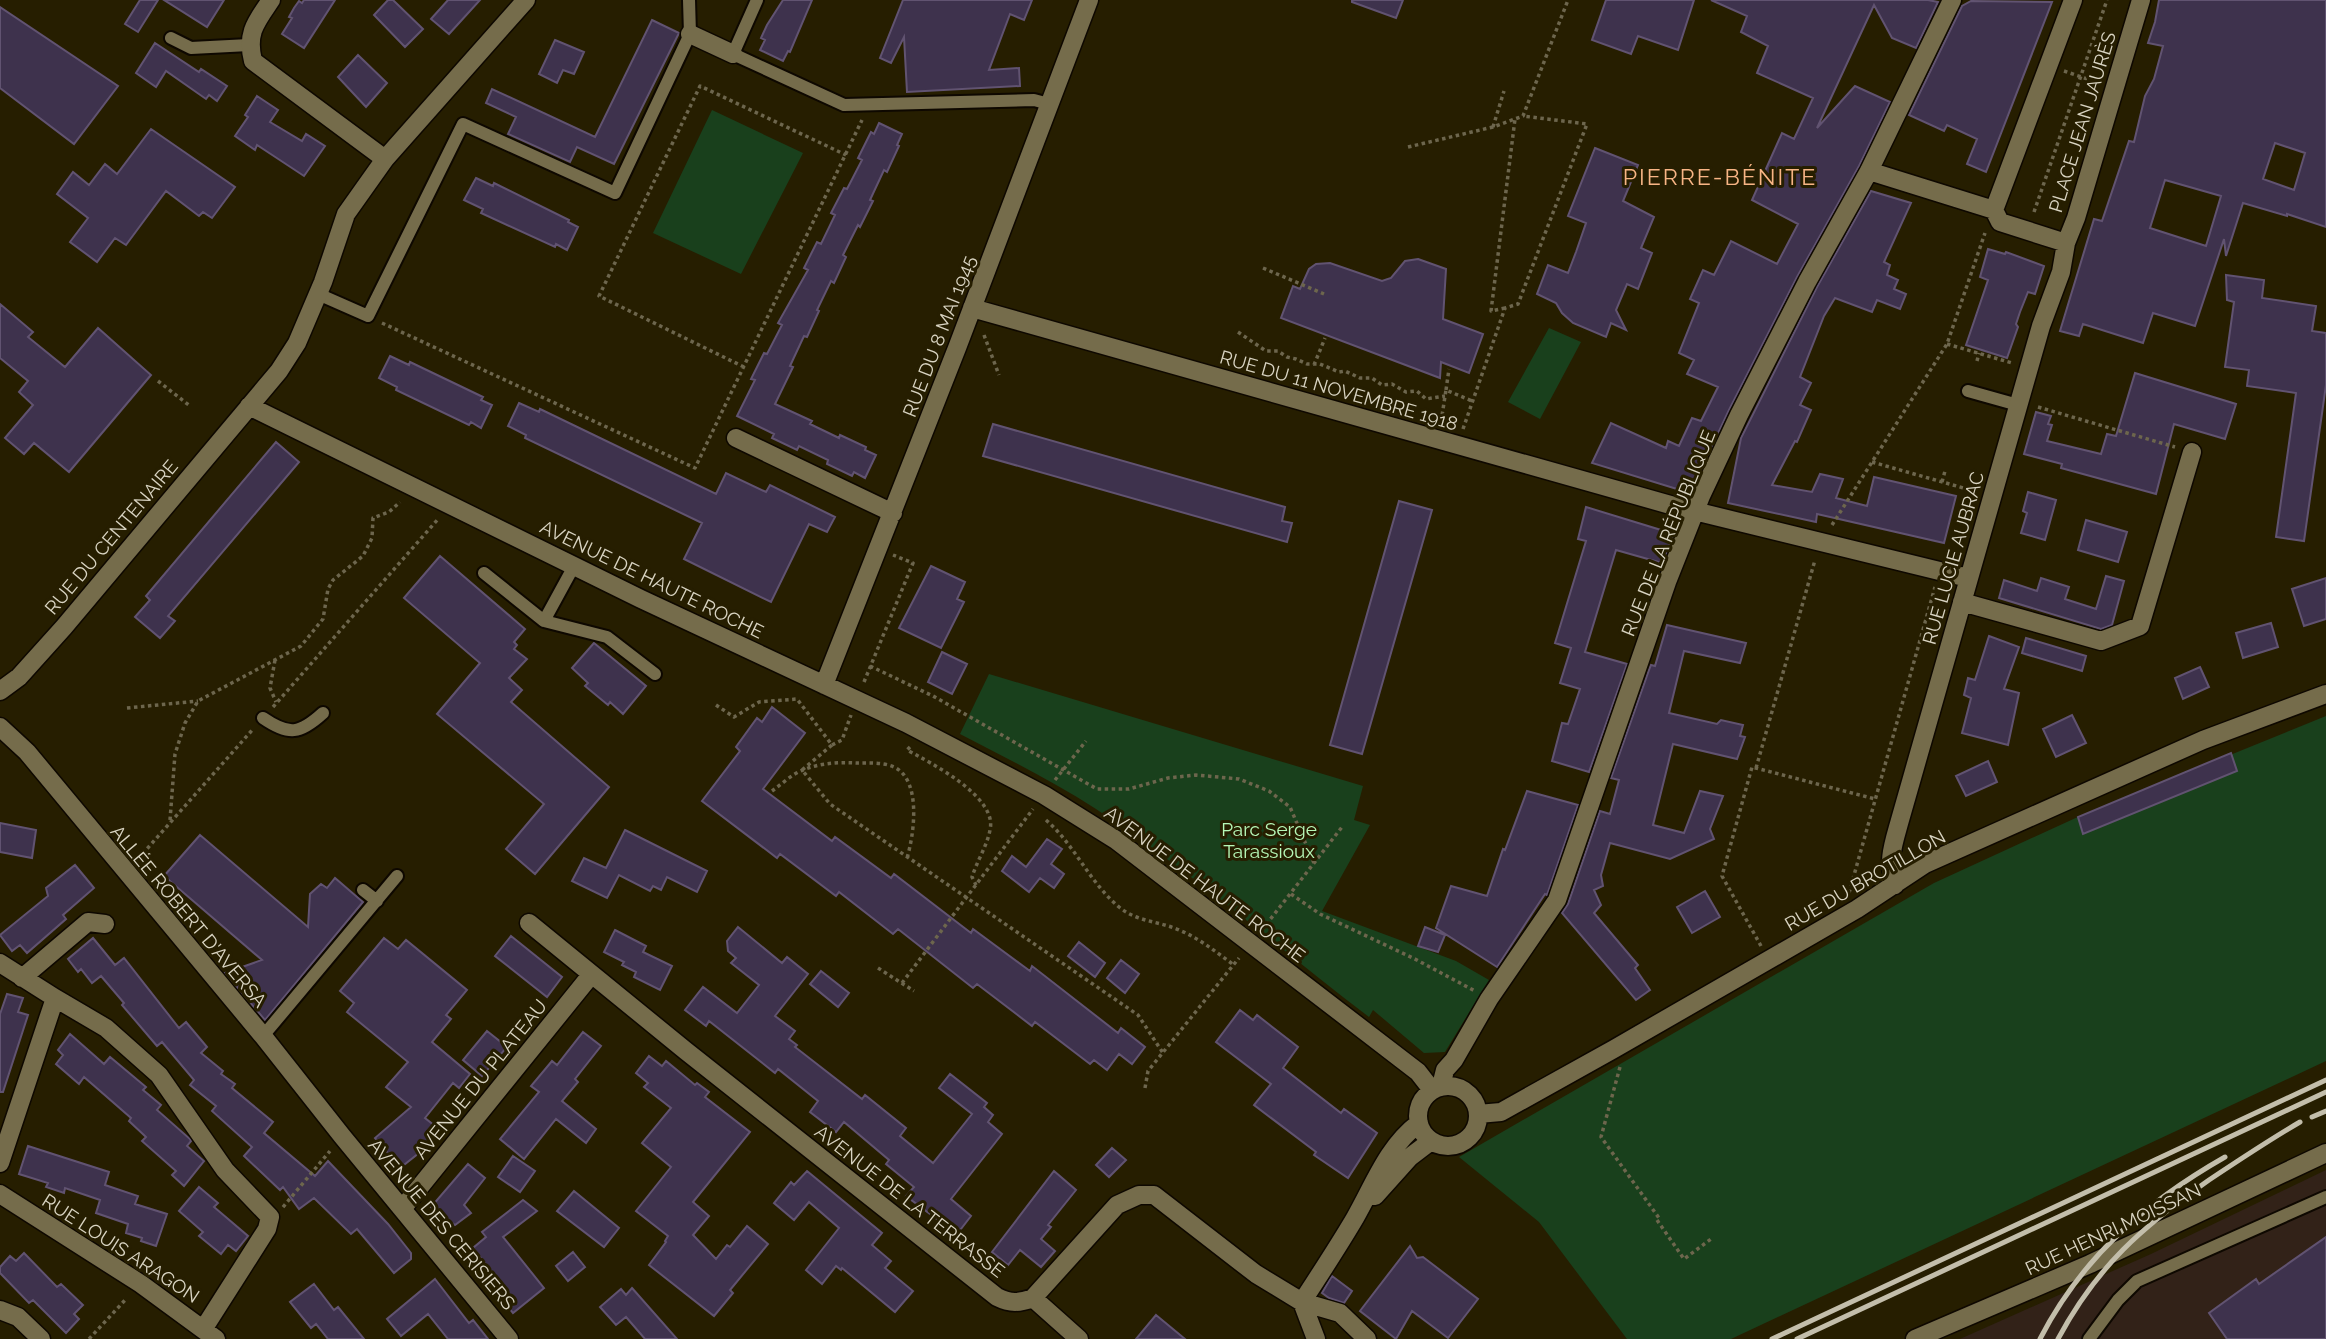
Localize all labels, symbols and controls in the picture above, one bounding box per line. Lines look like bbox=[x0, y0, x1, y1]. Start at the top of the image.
street label: PLACE JEAN JAURÈS bbox=[2044, 29, 2120, 215]
district label: PIERRE-BÉNITE bbox=[1623, 163, 1817, 190]
street label: RUE DU 8 MAI 1945 bbox=[898, 252, 980, 420]
street label: RUE DU 11 NOVEMBRE 1918 bbox=[1217, 345, 1461, 435]
street label: RUE DE LA RÉPUBLIQUE bbox=[1617, 427, 1719, 639]
street label: RUE DU CENTENAIRE bbox=[40, 455, 182, 619]
street label: RUE LUCIE AUBRAC bbox=[1918, 469, 1988, 647]
street label: AVENUE DE HAUTE ROCHE bbox=[537, 515, 767, 643]
street label: AVENUE DE HAUTE ROCHE bbox=[1100, 801, 1310, 967]
park label: Parc Serge Tarassioux bbox=[1221, 818, 1317, 862]
street label: ALLÉE ROBERT D'AVERSA bbox=[106, 821, 272, 1012]
street label: RUE DU BROTILLON bbox=[1781, 825, 1949, 935]
street label: AVENUE DU PLATEAU bbox=[409, 995, 551, 1163]
street label: AVENUE DE LA TERRASSE bbox=[811, 1120, 1009, 1282]
street label: AVENUE DES CERISIERS bbox=[364, 1134, 520, 1314]
street label: RUE HENRI MOISSAN bbox=[2022, 1179, 2204, 1279]
street label: RUE LOUIS ARAGON bbox=[38, 1189, 204, 1307]

